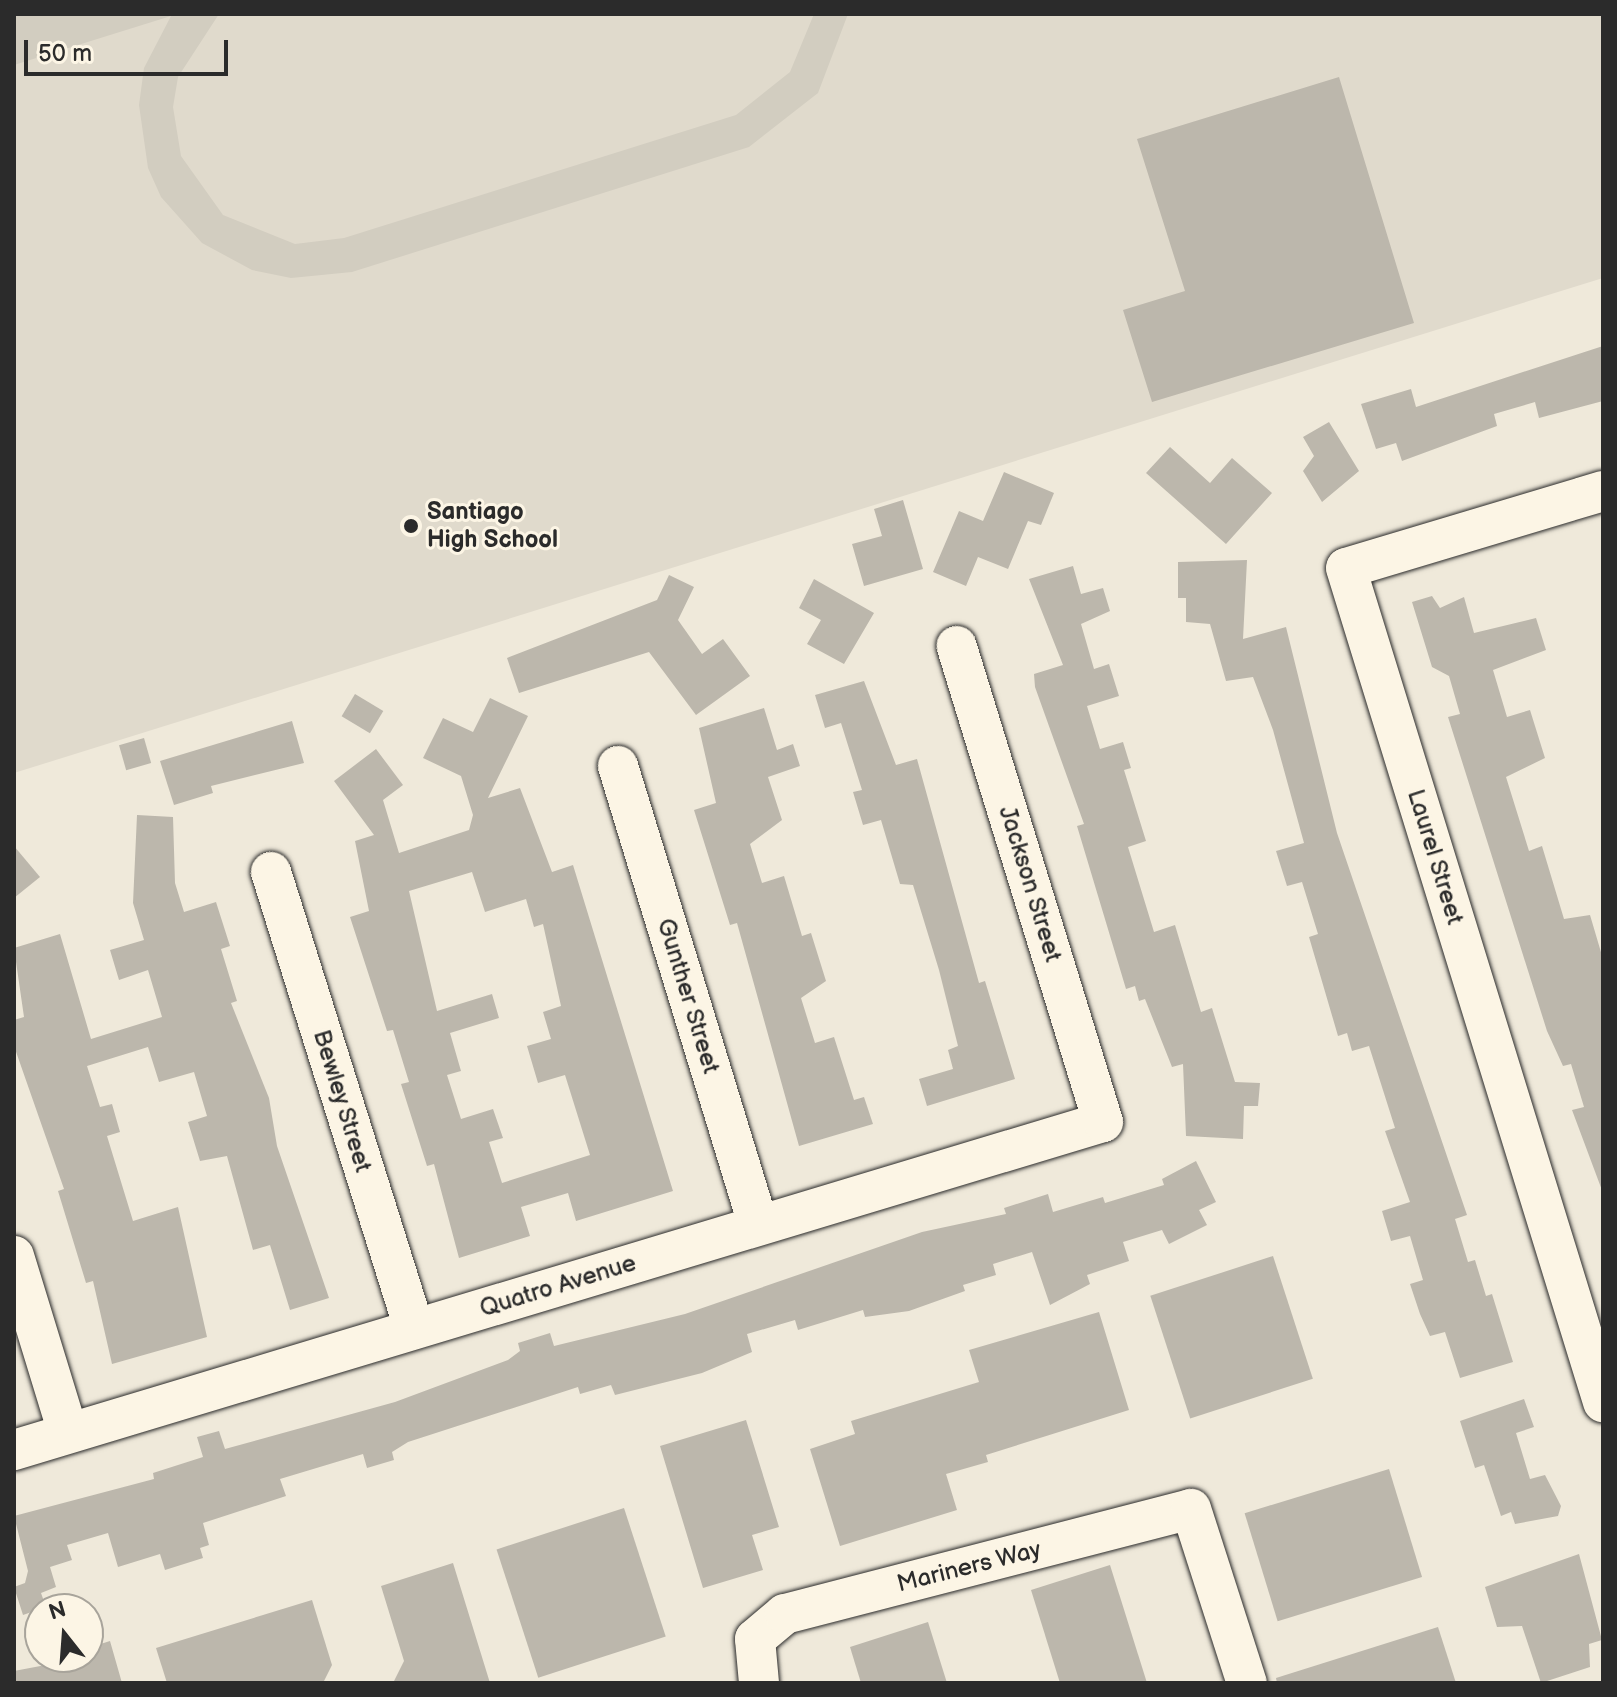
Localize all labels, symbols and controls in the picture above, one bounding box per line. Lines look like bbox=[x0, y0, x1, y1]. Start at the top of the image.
scale bar bbox=[28, 24, 232, 74]
text: 50 m bbox=[38, 39, 92, 68]
place label: Santiago High School bbox=[427, 498, 558, 554]
marker: Santiago High School bbox=[402, 517, 420, 535]
street label: Laurel Street bbox=[1401, 786, 1469, 928]
street label: Jackson Street bbox=[993, 803, 1067, 965]
street label: Gunther Street bbox=[651, 915, 725, 1077]
street label: Bewley Street bbox=[306, 1025, 378, 1177]
street label: Quatro Avenue bbox=[476, 1249, 640, 1323]
street label: Mariners Way bbox=[894, 1535, 1044, 1599]
north arrow bbox=[24, 1593, 104, 1673]
text: N bbox=[46, 1596, 69, 1627]

